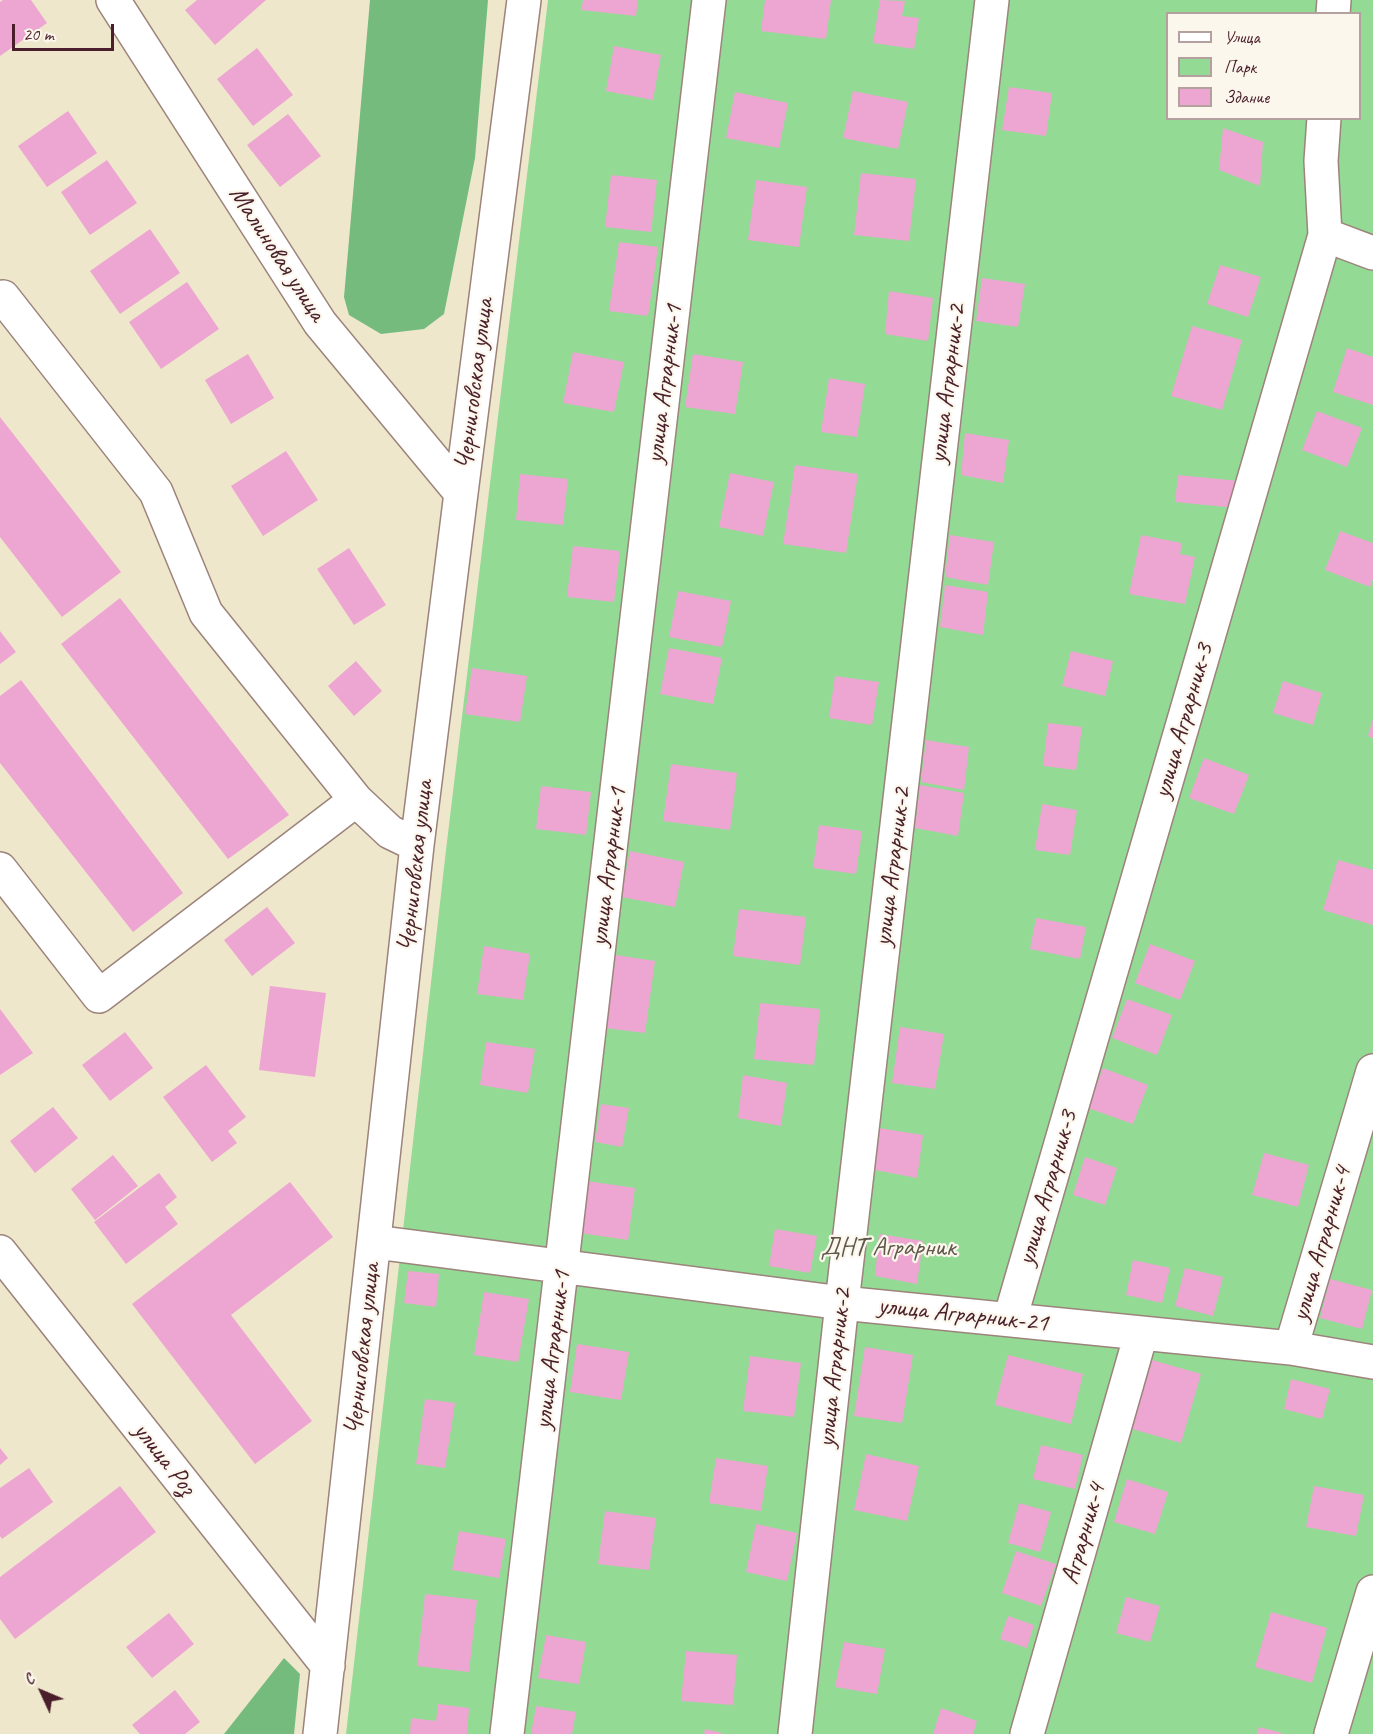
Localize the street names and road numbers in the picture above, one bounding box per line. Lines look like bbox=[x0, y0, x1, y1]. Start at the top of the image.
street label: Малиновая улица bbox=[222, 181, 332, 327]
street label: Черниговская улица bbox=[449, 297, 501, 471]
street label: улица Аграрник-1 bbox=[640, 303, 690, 465]
street label: улица Аграрник-2 bbox=[923, 303, 973, 465]
street label: улица Аграрник-3 bbox=[1147, 640, 1221, 802]
street label: Черниговская улица bbox=[391, 779, 441, 953]
street label: улица Аграрник-1 bbox=[584, 786, 634, 948]
street label: улица Аграрник-2 bbox=[868, 786, 918, 948]
street label: улица Аграрник-3 bbox=[1011, 1107, 1085, 1269]
street label: улица Аграрник-4 bbox=[1285, 1163, 1359, 1325]
street label: Черниговская улица bbox=[338, 1262, 388, 1436]
street label: улица Аграрник-1 bbox=[528, 1269, 578, 1431]
street label: улица Аграрник-2 bbox=[811, 1287, 859, 1449]
street label: улица Аграрник-21 bbox=[876, 1291, 1050, 1339]
street label: улица Роз bbox=[126, 1416, 202, 1502]
street label: Аграрник-4 bbox=[1055, 1480, 1113, 1588]

